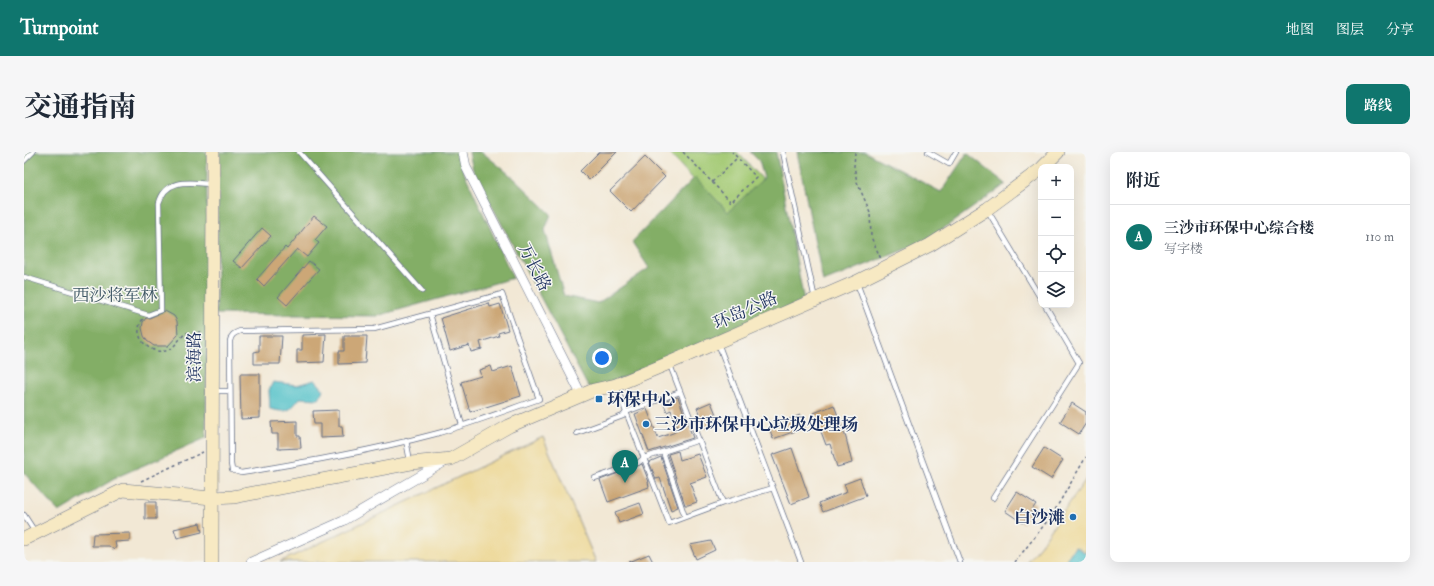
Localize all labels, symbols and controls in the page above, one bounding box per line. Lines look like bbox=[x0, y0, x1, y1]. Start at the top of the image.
text: Turnpoint bbox=[20, 16, 98, 40]
text: 地图 bbox=[1286, 21, 1314, 38]
text: 图层 bbox=[1336, 21, 1364, 38]
text: 分享 bbox=[1386, 21, 1414, 38]
button: 路线 bbox=[1346, 84, 1410, 124]
text: 交通指南 bbox=[24, 90, 136, 125]
map controls bbox=[1038, 164, 1074, 308]
button: + bbox=[1038, 164, 1074, 200]
text: 附近 bbox=[1126, 170, 1160, 191]
button: − bbox=[1038, 200, 1074, 236]
text: 三沙市环保中心综合楼 bbox=[1164, 219, 1314, 238]
text: A bbox=[1135, 229, 1143, 245]
text: 110 m bbox=[1365, 229, 1394, 245]
button: locate bbox=[1038, 236, 1074, 272]
street label: 万长路 bbox=[514, 240, 555, 295]
text: 写字楼 bbox=[1164, 241, 1203, 257]
button: layers bbox=[1038, 272, 1074, 308]
park label: 西沙将军林 bbox=[73, 285, 158, 306]
street label: 环岛公路 bbox=[710, 287, 781, 334]
street label: 滨海路 bbox=[184, 332, 205, 383]
your location bbox=[592, 348, 612, 368]
place label: 环保中心 bbox=[607, 389, 675, 410]
marker: 环保中心 bbox=[594, 394, 604, 404]
place label: 三沙市环保中心垃圾处理场 bbox=[654, 414, 858, 435]
marker: 三沙市环保中心垃圾处理场 bbox=[641, 419, 651, 429]
pin: A bbox=[612, 450, 638, 483]
place label: 白沙滩 bbox=[1014, 507, 1065, 528]
marker: 白沙滩 bbox=[1068, 512, 1078, 522]

